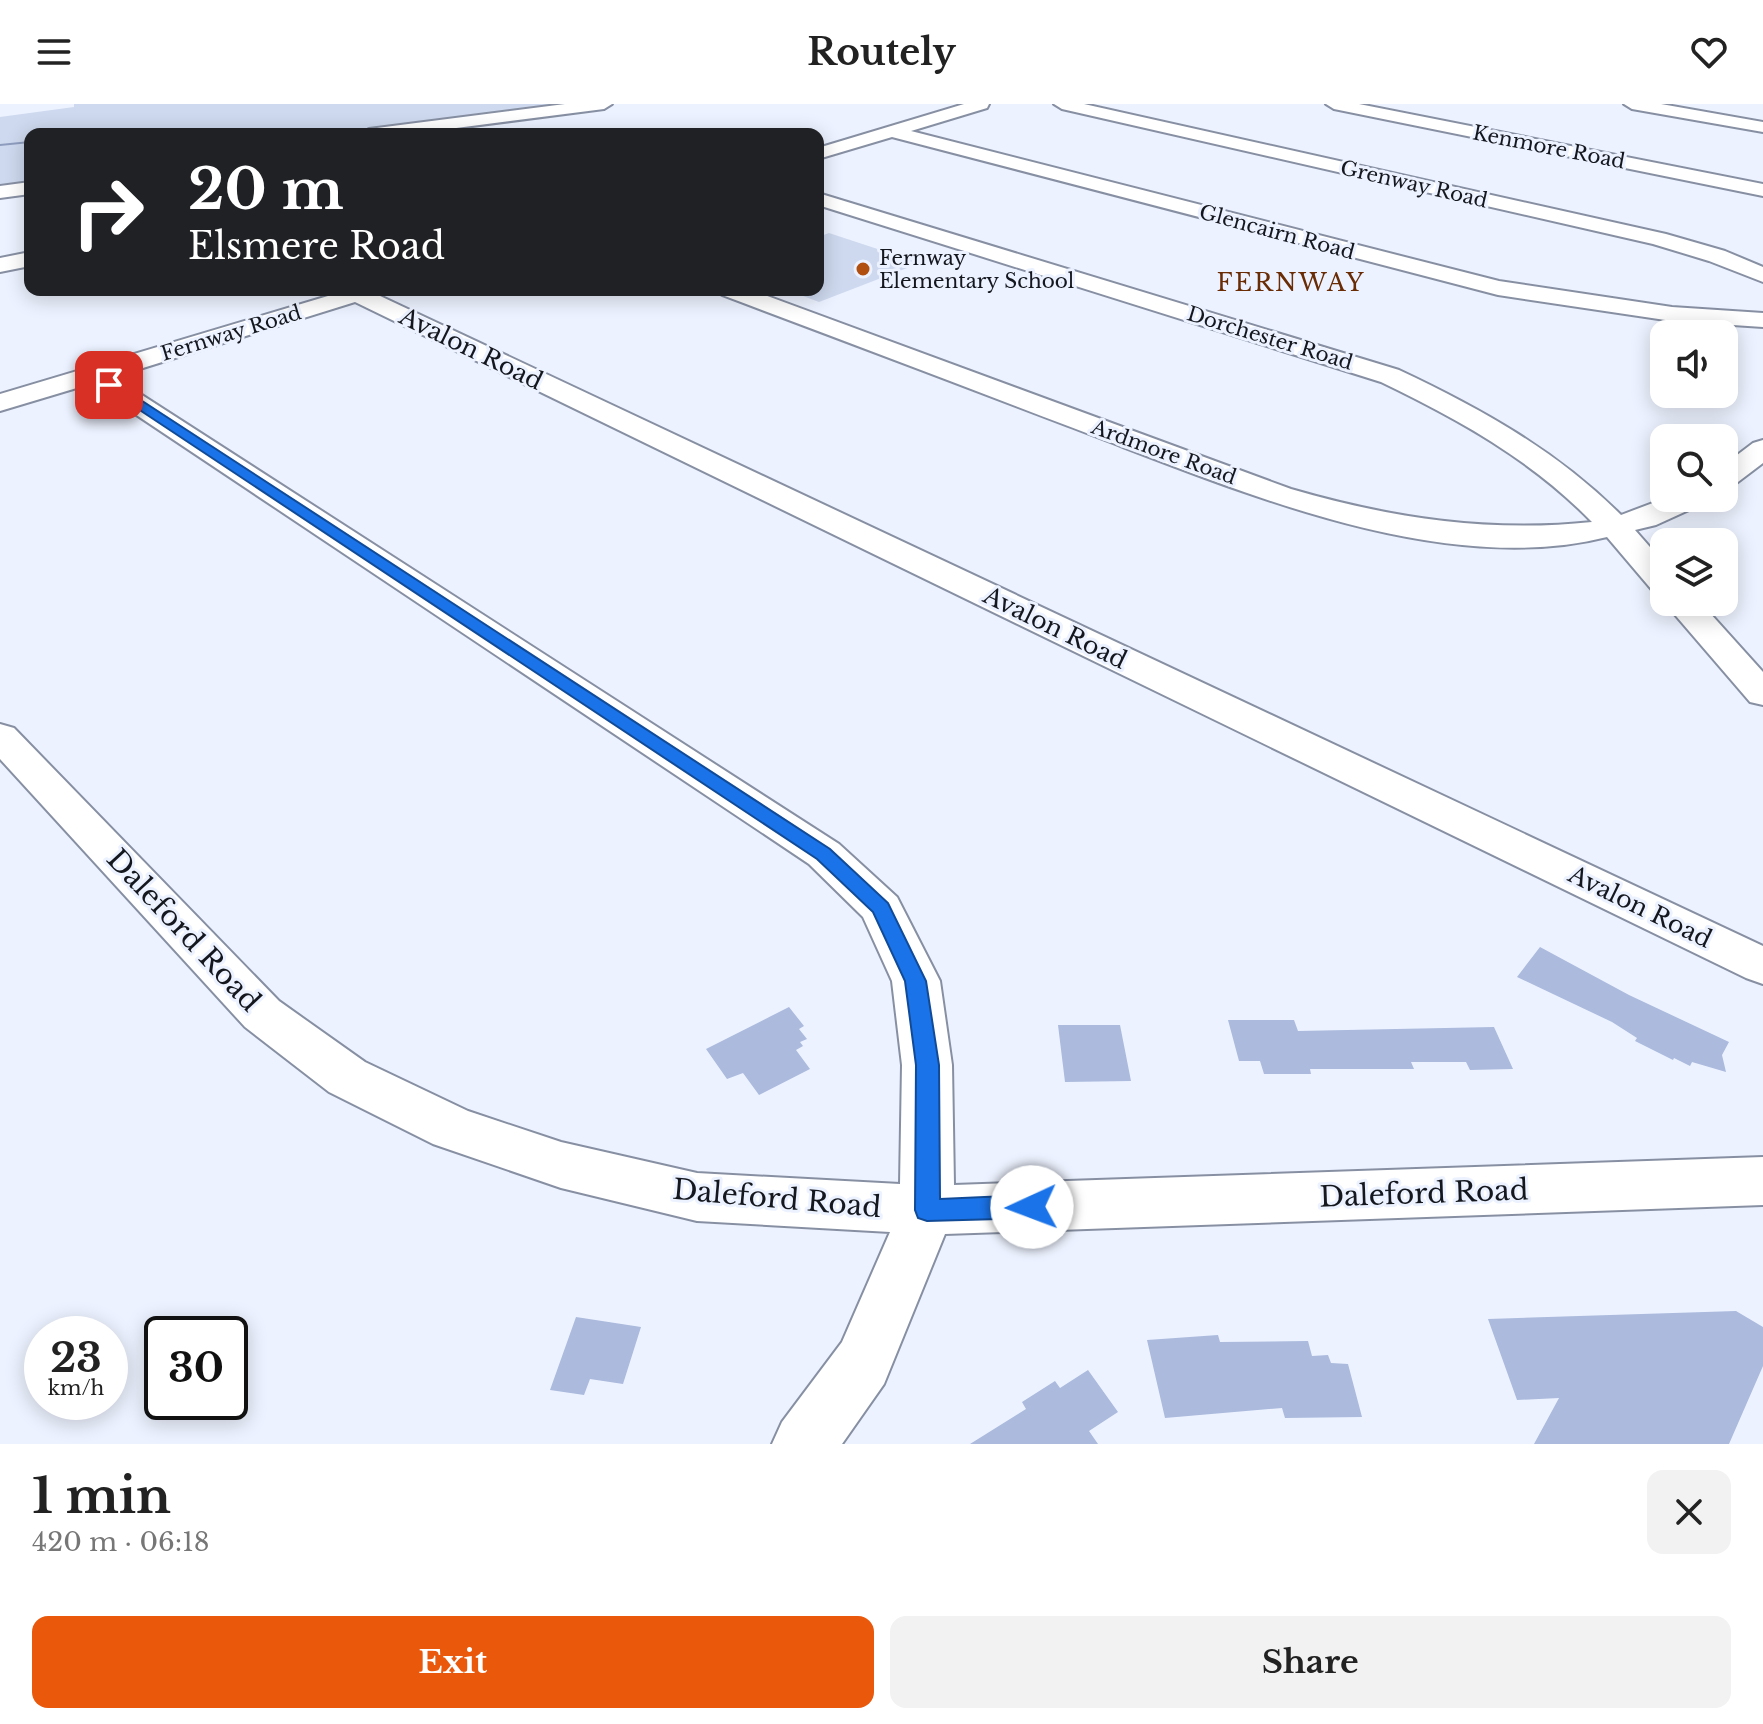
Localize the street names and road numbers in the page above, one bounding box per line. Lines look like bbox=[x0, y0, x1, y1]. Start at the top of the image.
street label: Kenmore Road bbox=[1471, 120, 1627, 174]
street label: Grenway Road bbox=[1338, 155, 1490, 213]
street label: Glencairn Road bbox=[1197, 200, 1357, 264]
street label: Fernway Road bbox=[158, 300, 304, 366]
street label: Avalon Road bbox=[394, 301, 548, 396]
street label: Dorchester Road bbox=[1184, 301, 1356, 375]
street label: Ardmore Road bbox=[1087, 414, 1240, 489]
street label: Avalon Road bbox=[978, 580, 1132, 675]
street label: Daleford Road bbox=[99, 842, 268, 1019]
street label: Avalon Road bbox=[1563, 859, 1717, 954]
street label: Daleford Road bbox=[671, 1172, 883, 1225]
street label: Daleford Road bbox=[1319, 1172, 1529, 1215]

